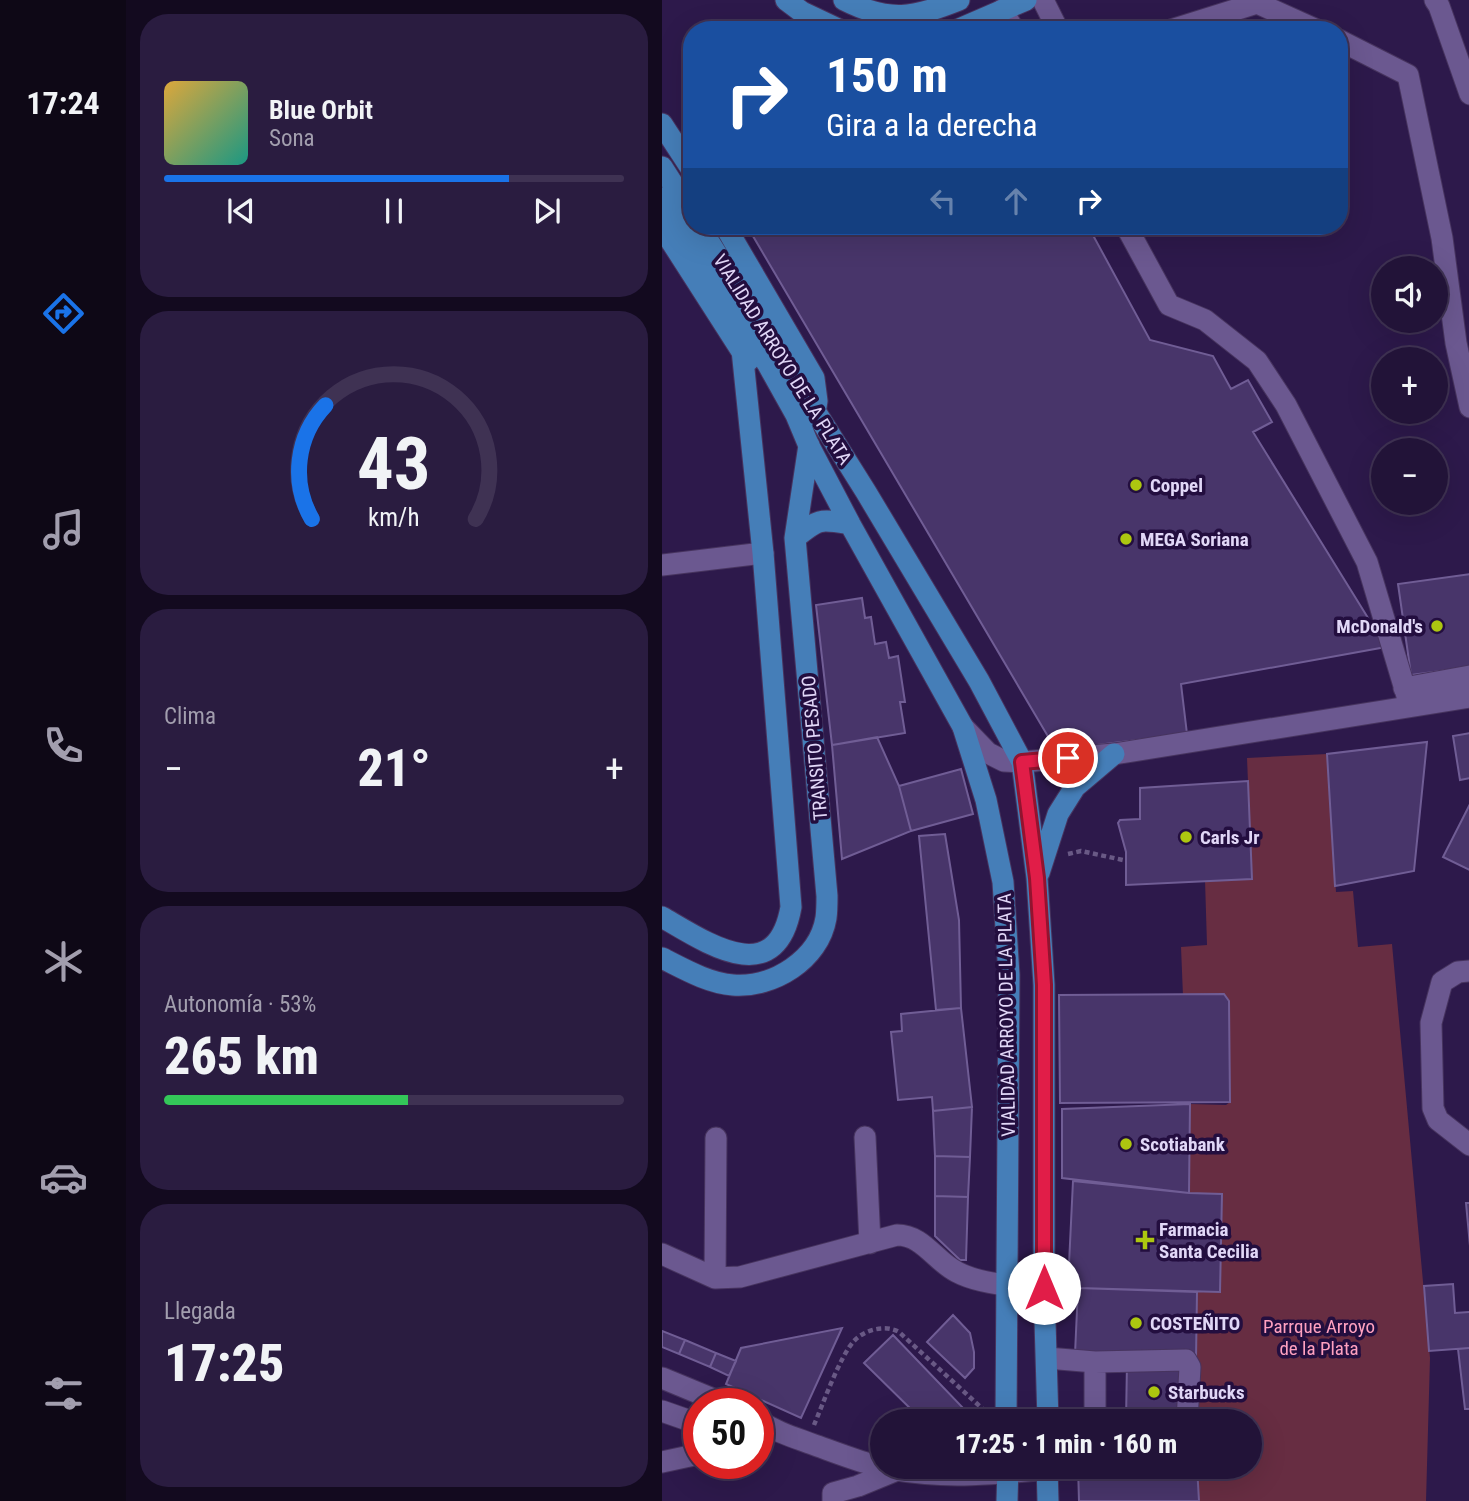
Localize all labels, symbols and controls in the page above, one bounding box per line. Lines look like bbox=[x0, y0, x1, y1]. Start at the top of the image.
text: 150 m bbox=[826, 47, 948, 104]
icon: right bbox=[711, 49, 802, 140]
text: 17:24 bbox=[26, 84, 100, 122]
text: Blue Orbit bbox=[269, 95, 373, 125]
text: Gira a la derecha bbox=[826, 106, 1038, 144]
text: Sona bbox=[269, 125, 315, 152]
icon: left bbox=[924, 182, 962, 220]
icon: ahead bbox=[997, 182, 1035, 220]
icon: right bbox=[1070, 182, 1108, 220]
icon: previous bbox=[222, 192, 260, 230]
icon: pause bbox=[375, 192, 413, 230]
icon: next bbox=[528, 192, 566, 230]
street label: VIALIDAD ARROYO DE LA PLATA bbox=[708, 250, 857, 469]
map controls bbox=[1371, 256, 1448, 515]
button: sound bbox=[1371, 256, 1448, 333]
icon: directions bbox=[39, 289, 88, 338]
button: + bbox=[1371, 347, 1448, 424]
text: 43 bbox=[357, 422, 431, 508]
button: − bbox=[1371, 438, 1448, 515]
place label: Coppel bbox=[1150, 474, 1203, 497]
marker: Coppel bbox=[1128, 477, 1144, 493]
text: km/h bbox=[368, 503, 420, 532]
icon: music bbox=[39, 505, 88, 554]
place label: MEGA Soriana bbox=[1140, 528, 1249, 551]
marker: MEGA Soriana bbox=[1118, 531, 1134, 547]
place label: McDonald's bbox=[1336, 615, 1423, 638]
marker: McDonald's bbox=[1429, 618, 1445, 634]
street label: TRANSITO PESADO bbox=[797, 674, 832, 821]
text: Clima bbox=[164, 703, 216, 730]
icon: phone bbox=[39, 721, 88, 770]
pin bbox=[1038, 728, 1098, 788]
text: 21° bbox=[357, 738, 431, 799]
icon: arrive bbox=[1049, 739, 1087, 777]
text: − bbox=[164, 747, 183, 791]
text: + bbox=[605, 747, 624, 791]
place label: Carls Jr bbox=[1200, 826, 1259, 849]
marker: Carls Jr bbox=[1178, 829, 1194, 845]
street label: VIALIDAD ARROYO DE LA PLATA bbox=[993, 893, 1020, 1137]
icon: climate bbox=[39, 937, 88, 986]
text: Autonomía · 53% bbox=[164, 991, 316, 1018]
text: 265 km bbox=[164, 1026, 319, 1087]
place label: Scotiabank bbox=[1140, 1133, 1226, 1156]
marker: Scotiabank bbox=[1118, 1136, 1134, 1152]
icon: car bbox=[39, 1153, 88, 1202]
place label: Farmacia Santa Cecilia bbox=[1159, 1218, 1259, 1263]
marker: Farmacia Santa Cecilia bbox=[1137, 1232, 1153, 1248]
position arrow bbox=[1007, 1251, 1081, 1325]
text: Llegada bbox=[164, 1298, 236, 1325]
place label: COSTEÑITO bbox=[1150, 1312, 1240, 1335]
marker: COSTEÑITO bbox=[1128, 1315, 1144, 1331]
park label: Parrque Arroyo de la Plata bbox=[1263, 1315, 1375, 1360]
text: 17:25 bbox=[164, 1333, 284, 1394]
icon: filters bbox=[39, 1369, 88, 1418]
place label: Starbucks bbox=[1168, 1381, 1245, 1404]
marker: Starbucks bbox=[1146, 1384, 1162, 1400]
speed limit sign: 50 bbox=[683, 1388, 774, 1479]
text: 17:25 · 1 min · 160 m bbox=[955, 1429, 1177, 1459]

